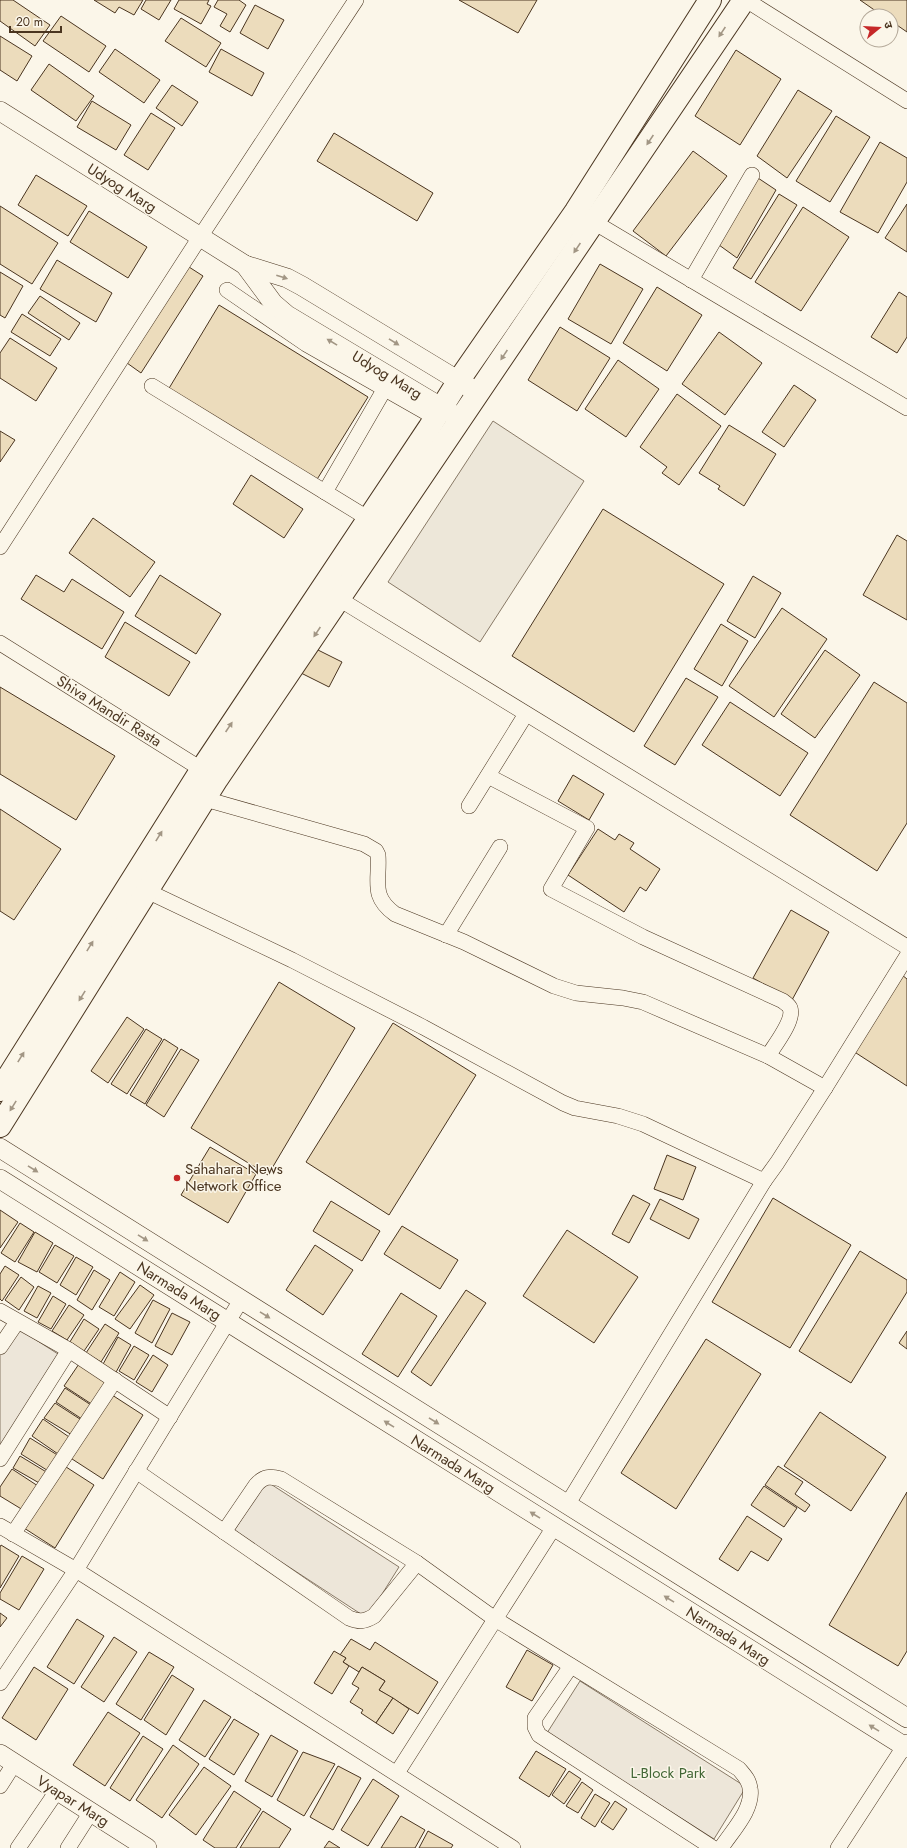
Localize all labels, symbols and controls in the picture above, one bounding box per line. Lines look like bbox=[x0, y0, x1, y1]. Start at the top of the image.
scale bar bbox=[10, 8, 61, 34]
north arrow bbox=[859, 8, 899, 48]
text: 20 m bbox=[16, 13, 43, 31]
text: उ bbox=[880, 19, 897, 31]
one-way arrow bbox=[719, 27, 726, 38]
one-way arrow bbox=[646, 135, 654, 145]
street label: Udyog Marg bbox=[83, 158, 161, 218]
one-way arrow bbox=[573, 243, 581, 253]
one-way arrow bbox=[276, 274, 288, 280]
one-way arrow bbox=[326, 338, 338, 345]
one-way arrow bbox=[388, 339, 400, 346]
street label: Udyog Marg bbox=[348, 345, 426, 405]
one-way arrow bbox=[500, 350, 508, 361]
one-way arrow bbox=[313, 627, 321, 637]
street label: Shiva Mandir Rasta bbox=[52, 670, 166, 752]
one-way arrow bbox=[226, 721, 233, 733]
one-way arrow bbox=[155, 831, 163, 841]
one-way arrow bbox=[86, 941, 94, 951]
one-way arrow bbox=[78, 990, 85, 1002]
one-way arrow bbox=[17, 1051, 24, 1062]
one-way arrow bbox=[9, 1100, 16, 1112]
place label: Sahahara News Network Office bbox=[185, 1158, 283, 1197]
one-way arrow bbox=[28, 1165, 38, 1173]
marker: Sahahara News Network Office bbox=[172, 1173, 182, 1183]
one-way arrow bbox=[138, 1234, 148, 1242]
street label: Narmada Marg bbox=[132, 1256, 226, 1326]
one-way arrow bbox=[260, 1311, 270, 1319]
one-way arrow bbox=[428, 1418, 440, 1425]
one-way arrow bbox=[383, 1420, 395, 1427]
street label: Narmada Marg bbox=[406, 1429, 500, 1499]
one-way arrow bbox=[529, 1512, 541, 1519]
one-way arrow bbox=[664, 1595, 674, 1603]
street label: Narmada Marg bbox=[681, 1601, 775, 1671]
one-way arrow bbox=[868, 1724, 880, 1731]
park label: L-Block Park bbox=[631, 1762, 706, 1784]
street label: Vyapar Marg bbox=[32, 1770, 114, 1832]

